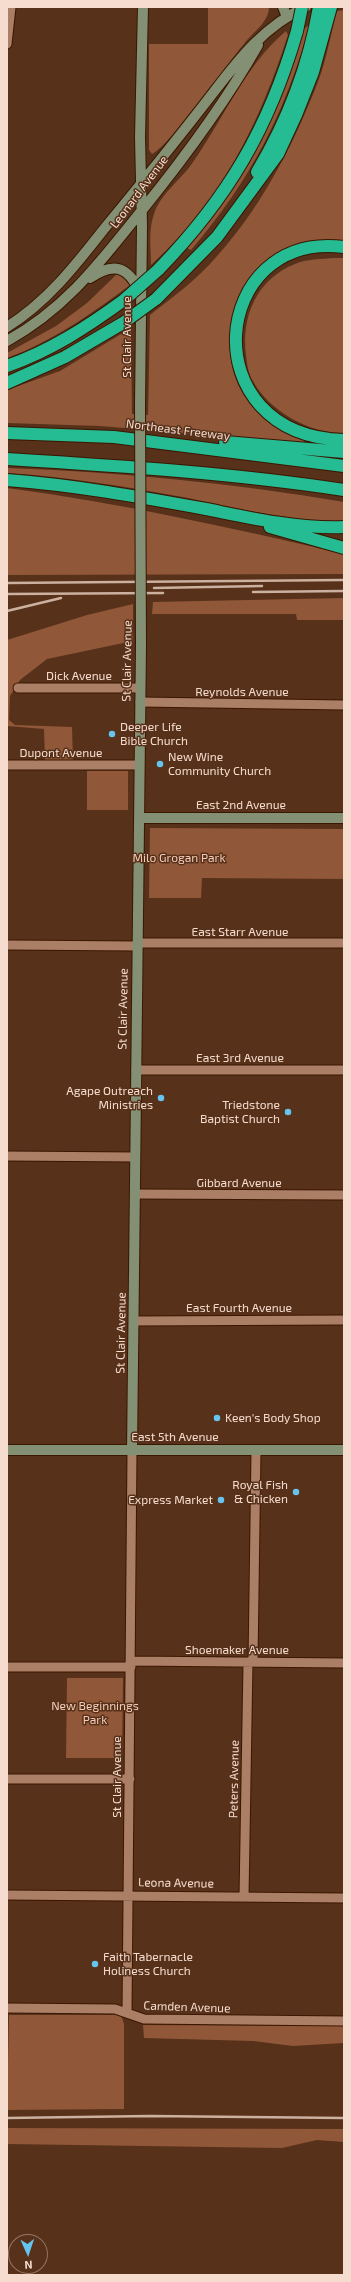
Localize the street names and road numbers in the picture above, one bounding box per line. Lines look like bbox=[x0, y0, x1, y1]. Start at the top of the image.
street label: Leonard Avenue bbox=[107, 153, 171, 231]
street label: St Clair Avenue bbox=[120, 296, 134, 378]
street label: Northeast Freeway bbox=[125, 416, 231, 444]
street label: St Clair Avenue bbox=[119, 620, 135, 702]
street label: Dick Avenue bbox=[46, 669, 112, 683]
street label: Reynolds Avenue bbox=[195, 685, 289, 699]
street label: Dupont Avenue bbox=[19, 746, 103, 760]
street label: East 2nd Avenue bbox=[196, 798, 286, 812]
street label: East Starr Avenue bbox=[192, 925, 288, 939]
street label: St Clair Avenue bbox=[115, 968, 131, 1050]
street label: East 3rd Avenue bbox=[196, 1051, 284, 1065]
street label: Gibbard Avenue bbox=[196, 1176, 282, 1190]
street label: St Clair Avenue bbox=[113, 1292, 129, 1374]
street label: East Fourth Avenue bbox=[186, 1301, 292, 1315]
street label: East 5th Avenue bbox=[131, 1430, 219, 1444]
street label: Shoemaker Avenue bbox=[185, 1643, 289, 1657]
street label: St Clair Avenue bbox=[110, 1736, 124, 1818]
street label: Peters Avenue bbox=[226, 1740, 242, 1818]
street label: Leona Avenue bbox=[138, 1875, 214, 1891]
street label: Camden Avenue bbox=[143, 1998, 231, 2016]

